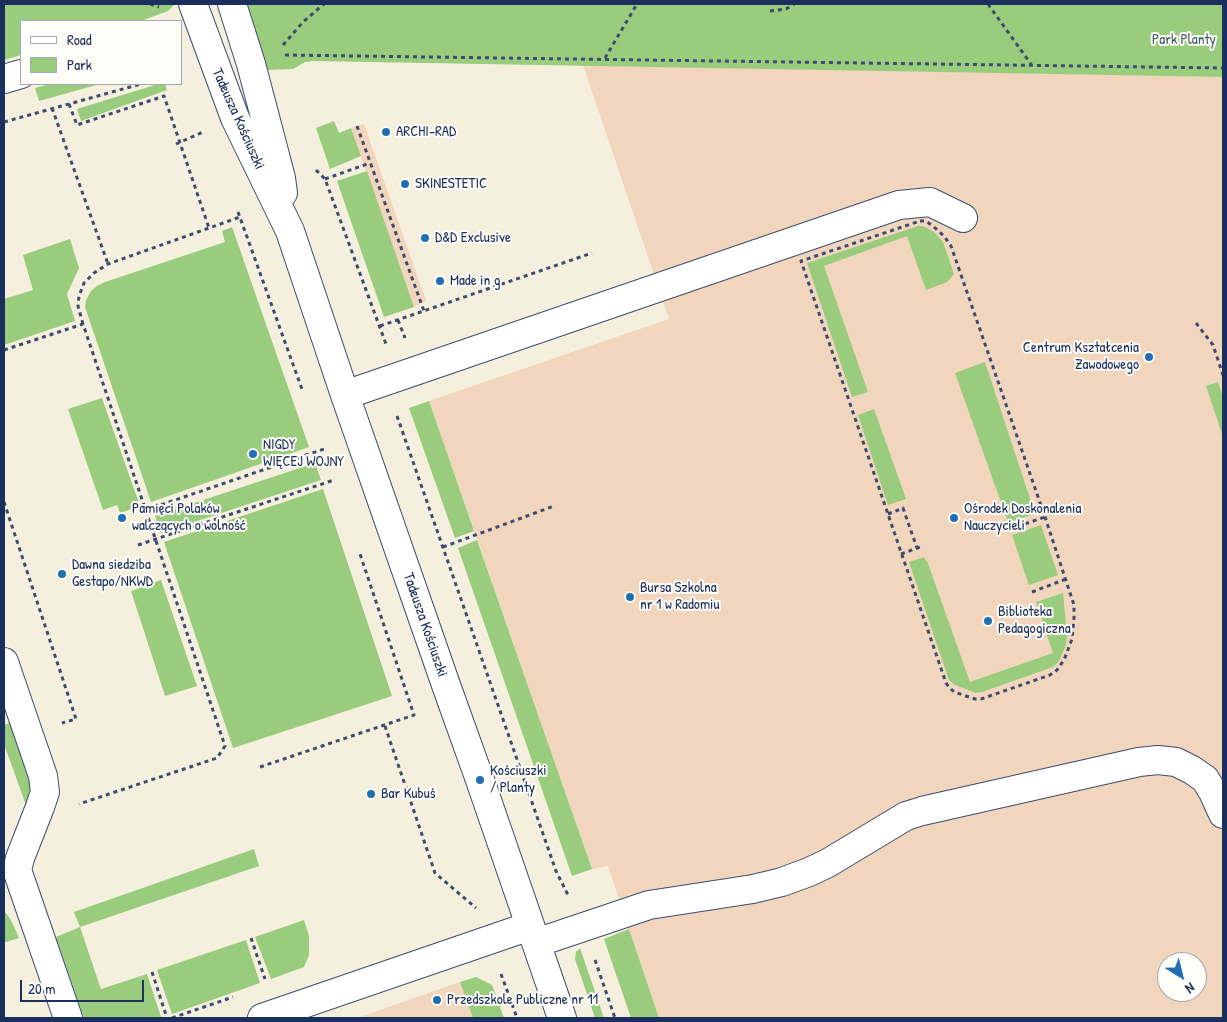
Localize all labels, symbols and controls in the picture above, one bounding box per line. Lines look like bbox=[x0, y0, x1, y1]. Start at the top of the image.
legend bbox=[20, 20, 182, 85]
text: Road bbox=[67, 29, 92, 50]
park label: Park Planty bbox=[1152, 31, 1216, 49]
text: Park bbox=[67, 54, 92, 75]
street label: Tadeusza Kościuszki bbox=[208, 66, 268, 172]
place label: ARCHI-RAD bbox=[396, 123, 456, 141]
marker: ARCHI-RAD bbox=[380, 126, 392, 138]
place label: SKINESTETIC bbox=[415, 175, 487, 193]
marker: SKINESTETIC bbox=[399, 178, 411, 190]
place label: D&D Exclusive bbox=[435, 229, 511, 247]
marker: D&D Exclusive bbox=[419, 232, 431, 244]
place label: Made in g bbox=[450, 272, 500, 290]
marker: Made in g bbox=[434, 275, 446, 287]
place label: Centrum Kształcenia Zawodowego bbox=[1023, 339, 1139, 374]
marker: Centrum Kształcenia Zawodowego bbox=[1143, 351, 1155, 363]
place label: NIGDY WIĘCEJ WOJNY bbox=[263, 436, 344, 471]
marker: NIGDY WIĘCEJ WOJNY bbox=[247, 448, 259, 460]
place label: Pamięci Polaków walczących o wolność bbox=[132, 500, 246, 535]
place label: Ośrodek Doskonalenia Nauczycieli bbox=[964, 500, 1081, 535]
marker: Pamięci Polaków walczących o wolność bbox=[116, 512, 128, 524]
marker: Ośrodek Doskonalenia Nauczycieli bbox=[948, 512, 960, 524]
place label: Dawna siedziba Gestapo/NKWD bbox=[72, 556, 153, 591]
marker: Dawna siedziba Gestapo/NKWD bbox=[56, 568, 68, 580]
street label: Tadeusza Kościuszki bbox=[399, 571, 451, 679]
place label: Bursa Szkolna nr 1 w Radomiu bbox=[640, 579, 719, 614]
marker: Bursa Szkolna nr 1 w Radomiu bbox=[624, 591, 636, 603]
place label: Biblioteka Pedagogiczna bbox=[998, 603, 1071, 638]
marker: Biblioteka Pedagogiczna bbox=[982, 615, 994, 627]
place label: Kościuszki / Planty bbox=[490, 762, 547, 797]
marker: Kościuszki / Planty bbox=[474, 774, 486, 786]
place label: Bar Kubuś bbox=[381, 785, 436, 803]
marker: Bar Kubuś bbox=[365, 788, 377, 800]
north arrow bbox=[1157, 952, 1207, 1002]
scale bar bbox=[22, 970, 146, 1002]
text: 20 m bbox=[28, 978, 55, 999]
text: N bbox=[1182, 979, 1199, 999]
place label: Przedszkole Publiczne nr 11 bbox=[447, 991, 598, 1009]
marker: Przedszkole Publiczne nr 11 bbox=[431, 994, 443, 1006]

